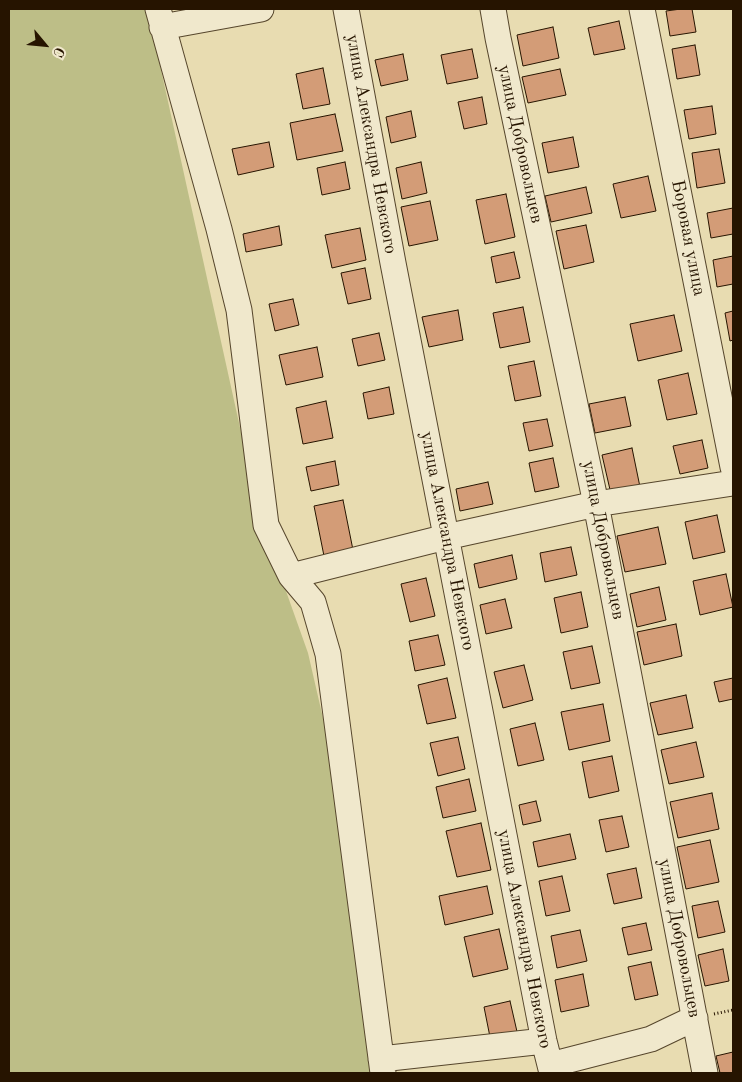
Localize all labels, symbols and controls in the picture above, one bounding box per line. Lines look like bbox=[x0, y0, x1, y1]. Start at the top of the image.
north arrow bbox=[20, 20, 70, 70]
street label: улица Александра Невского bbox=[341, 32, 401, 256]
text: С bbox=[50, 45, 67, 59]
street label: улица Добровольцев bbox=[493, 63, 547, 225]
street label: Боровая улица bbox=[666, 178, 710, 298]
street label: улица Александра Невского bbox=[415, 430, 479, 652]
street label: улица Добровольцев bbox=[577, 459, 629, 621]
street label: улица Александра Невского bbox=[492, 828, 556, 1050]
street label: улица Добровольцев bbox=[653, 857, 705, 1019]

